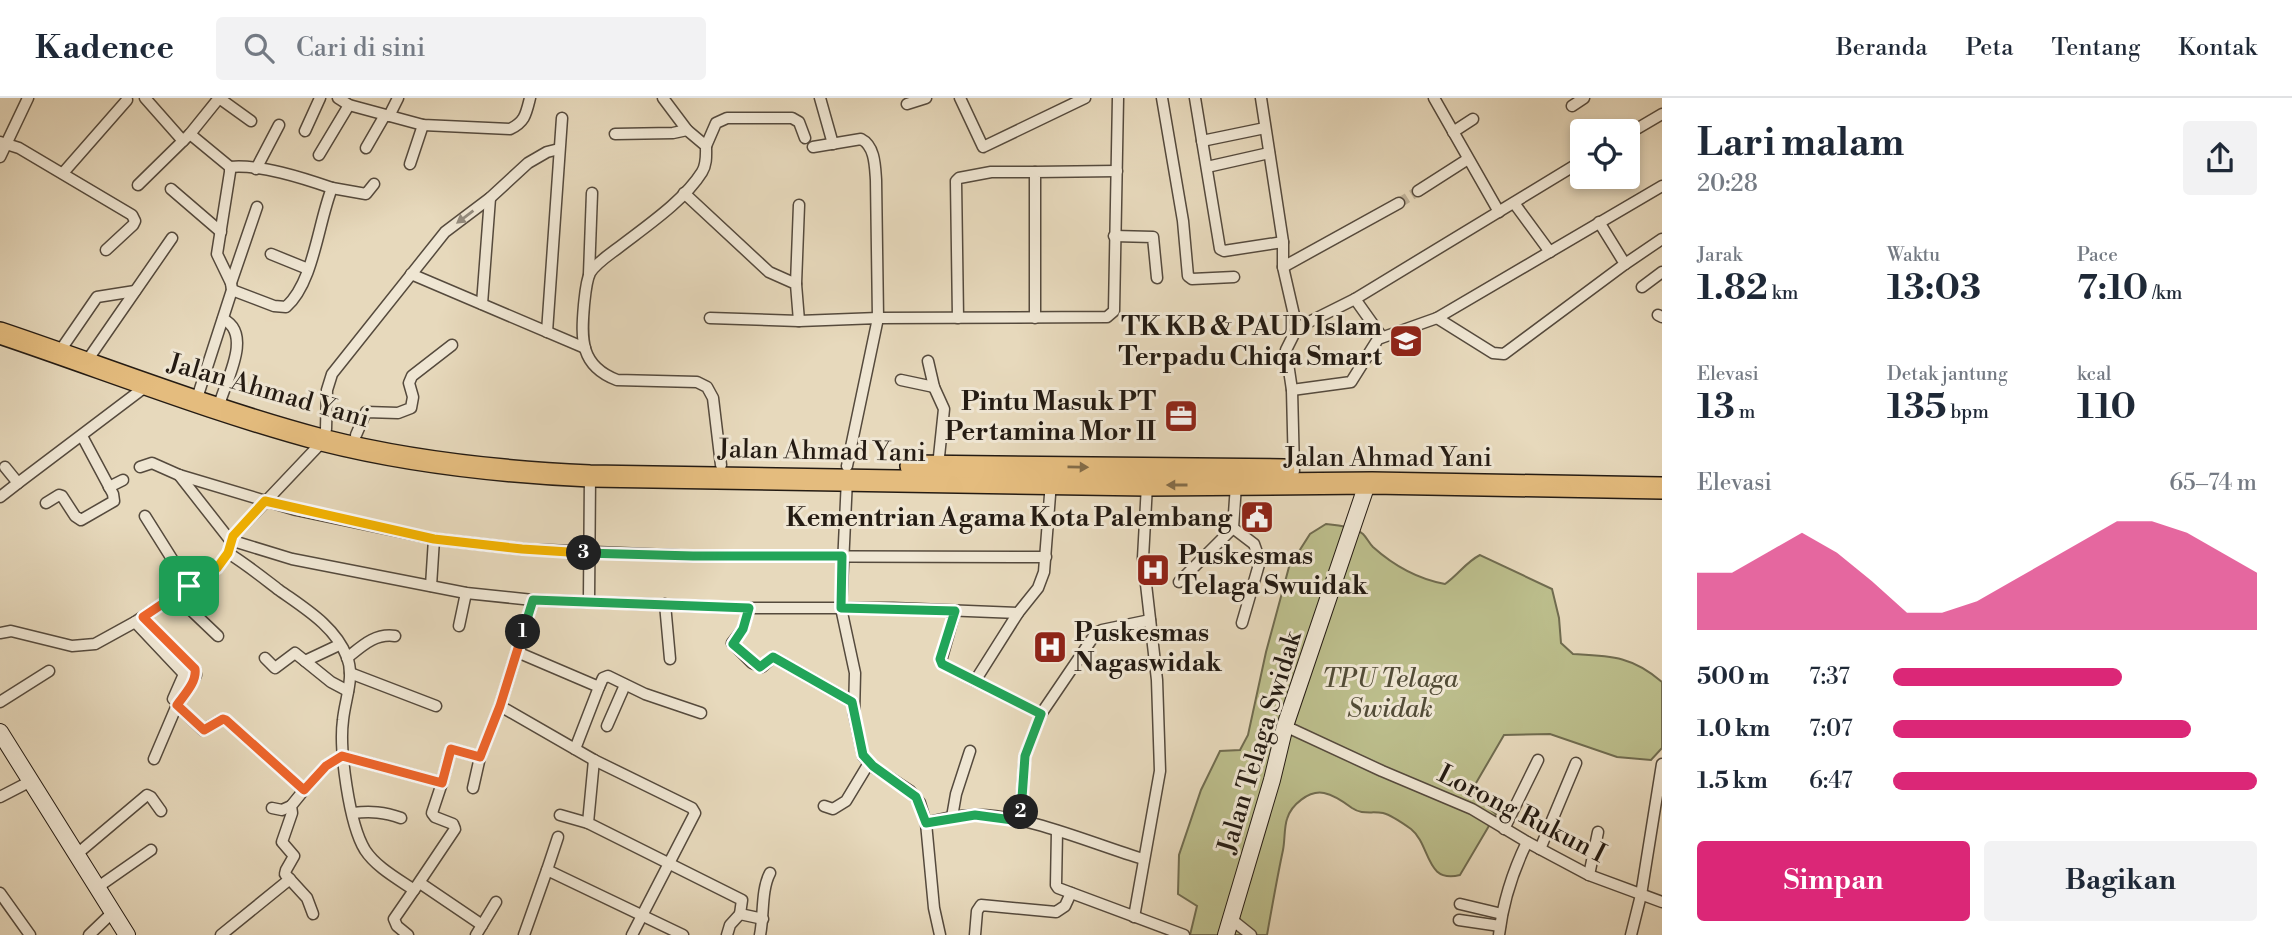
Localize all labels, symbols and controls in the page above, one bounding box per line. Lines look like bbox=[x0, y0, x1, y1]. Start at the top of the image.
search box bbox=[216, 17, 706, 80]
text: Kadence bbox=[35, 28, 174, 69]
icon: search bbox=[240, 29, 278, 67]
text: Cari di sini bbox=[296, 32, 425, 64]
text: Beranda bbox=[1836, 33, 1927, 63]
text: Peta bbox=[1965, 33, 2013, 63]
text: Tentang bbox=[2051, 33, 2140, 63]
text: Kontak bbox=[2178, 33, 2257, 63]
map controls bbox=[1570, 119, 1640, 189]
button: locate bbox=[1570, 119, 1640, 189]
text: Lari malam bbox=[1697, 120, 1904, 167]
button: share bbox=[2183, 121, 2257, 195]
text: 20:28 bbox=[1697, 170, 1758, 198]
one-way arrow bbox=[456, 209, 474, 224]
text: Jarak bbox=[1697, 243, 1742, 267]
text: Waktu bbox=[1887, 243, 1940, 267]
text: Pace bbox=[2077, 243, 2118, 267]
text: 1.82 bbox=[1697, 267, 1768, 310]
text: 13:03 bbox=[1887, 267, 1981, 310]
text: 7:10 bbox=[2077, 267, 2148, 310]
text: km bbox=[1768, 281, 1798, 305]
text: /km bbox=[2148, 281, 2182, 305]
place label: TK KB & PAUD Islam Terpadu Chiqa Smart bbox=[1118, 311, 1383, 373]
school or university icon: TK KB & PAUD Islam Terpadu Chiqa Smart bbox=[1387, 322, 1425, 360]
street label: Jalan Ahmad Yani bbox=[163, 347, 373, 435]
text: Elevasi bbox=[1697, 362, 1759, 386]
text: Detak jantung bbox=[1887, 362, 2008, 386]
text: kcal bbox=[2077, 362, 2111, 386]
place label: Pintu Masuk PT Pertamina Mor II bbox=[945, 386, 1156, 448]
text: 13 bbox=[1697, 386, 1735, 429]
text: 135 bbox=[1887, 386, 1947, 429]
text: 110 bbox=[2077, 386, 2136, 429]
office icon: Pintu Masuk PT Pertamina Mor II bbox=[1162, 397, 1200, 435]
text: m bbox=[1735, 400, 1755, 424]
text: bpm bbox=[1947, 400, 1989, 424]
street label: Jalan Ahmad Yani bbox=[717, 433, 926, 469]
street label: Jalan Ahmad Yani bbox=[1283, 442, 1492, 474]
one-way arrow bbox=[1068, 461, 1090, 473]
text: Elevasi bbox=[1697, 469, 1772, 497]
text: 65–74 m bbox=[2169, 469, 2257, 497]
one-way arrow bbox=[1165, 479, 1187, 491]
public building icon: Kementrian Agama Kota Palembang bbox=[1238, 498, 1276, 536]
place label: Kementrian Agama Kota Palembang bbox=[786, 502, 1233, 534]
pin: 3 bbox=[566, 536, 602, 570]
text: 3 bbox=[578, 540, 589, 564]
place label: Puskesmas Telaga Swuidak bbox=[1178, 540, 1369, 602]
hospital icon: Puskesmas Telaga Swuidak bbox=[1134, 551, 1172, 589]
pin bbox=[159, 556, 219, 616]
icon: arrive bbox=[170, 567, 208, 605]
pin: 1 bbox=[505, 614, 540, 650]
place label: Puskesmas Nagaswidak bbox=[1074, 617, 1223, 679]
text: 1 bbox=[518, 619, 527, 643]
street label: Jalan Telaga Swidak bbox=[1211, 626, 1309, 858]
hospital icon: Puskesmas Nagaswidak bbox=[1031, 628, 1069, 666]
park label: TPU Telaga Swidak bbox=[1322, 663, 1459, 725]
text: 500 m bbox=[1697, 663, 1769, 691]
text: 7:37 bbox=[1809, 663, 1850, 691]
text: 1.0 km bbox=[1697, 715, 1770, 743]
text: 7:07 bbox=[1809, 715, 1853, 743]
street label: Lorong Rukun I bbox=[1432, 758, 1611, 870]
text: 1.5 km bbox=[1697, 767, 1768, 795]
text: 6:47 bbox=[1809, 767, 1853, 795]
pin: 2 bbox=[1004, 794, 1038, 830]
text: 2 bbox=[1015, 799, 1026, 823]
button: Simpan bbox=[1697, 841, 1970, 921]
button: Bagikan bbox=[1984, 841, 2257, 921]

